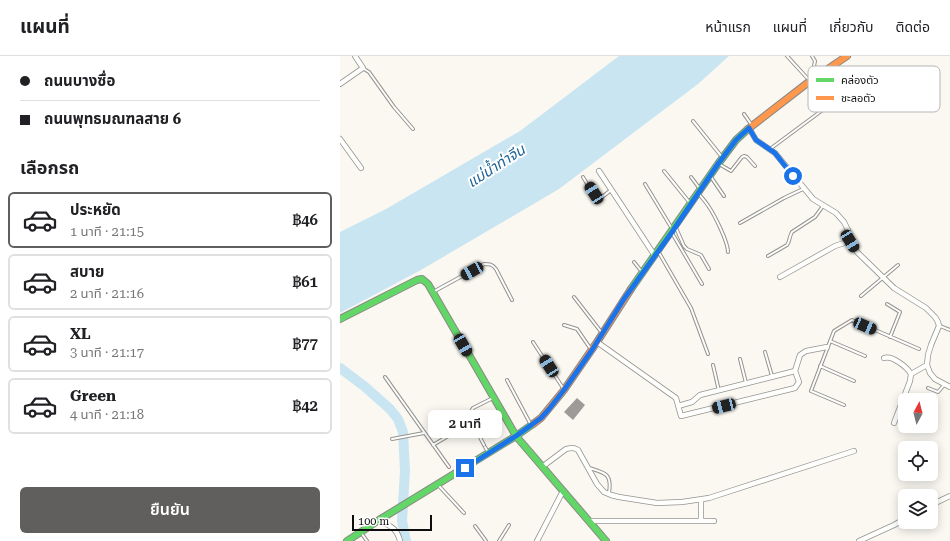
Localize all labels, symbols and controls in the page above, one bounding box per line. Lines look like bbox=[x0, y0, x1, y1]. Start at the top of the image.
text: แผนที่ bbox=[20, 15, 70, 38]
text: หน้าแรก bbox=[705, 19, 751, 35]
text: แผนที่ bbox=[773, 19, 807, 35]
text: เกี่ยวกับ bbox=[829, 19, 874, 35]
text: ติดต่อ bbox=[896, 19, 930, 35]
legend bbox=[808, 66, 940, 112]
text: ถนนบางซื่อ bbox=[44, 72, 115, 90]
text: คล่องตัว bbox=[841, 74, 879, 87]
text: ชะลอตัว bbox=[841, 92, 876, 105]
text: ถนนพุทธมณฑลสาย 6 bbox=[44, 110, 181, 128]
water label: แม่น้ำท่าจีน bbox=[463, 139, 529, 191]
text: เลือกรถ bbox=[20, 157, 79, 178]
route start bbox=[784, 167, 802, 185]
car bbox=[582, 180, 606, 206]
text: ประหยัด bbox=[70, 201, 121, 219]
icon: car bbox=[22, 202, 58, 238]
text: ฿46 bbox=[293, 211, 318, 229]
text: 1 นาที · 21:15 bbox=[70, 224, 144, 239]
car bbox=[839, 228, 861, 254]
car bbox=[459, 260, 485, 282]
text: สบาย bbox=[70, 263, 104, 281]
icon: car bbox=[22, 264, 58, 300]
text: ฿61 bbox=[293, 273, 318, 291]
text: 2 นาที · 21:16 bbox=[70, 286, 144, 301]
car bbox=[852, 316, 878, 336]
text: XL bbox=[70, 325, 91, 343]
icon: car bbox=[22, 326, 58, 362]
car bbox=[452, 332, 474, 358]
text: ฿77 bbox=[293, 335, 318, 353]
text: 3 นาที · 21:17 bbox=[70, 345, 144, 360]
car bbox=[537, 353, 561, 379]
text: Green bbox=[70, 387, 116, 405]
icon: car bbox=[22, 388, 58, 424]
north arrow bbox=[898, 393, 938, 433]
map controls bbox=[898, 393, 938, 529]
text: ฿42 bbox=[293, 397, 318, 415]
car bbox=[711, 397, 737, 415]
text: 4 นาที · 21:18 bbox=[70, 407, 144, 422]
callout: 2 นาที bbox=[428, 410, 502, 438]
text: 2 นาที bbox=[449, 416, 481, 431]
button: locate bbox=[898, 441, 938, 481]
route end bbox=[456, 459, 474, 477]
button: ยืนยัน bbox=[20, 487, 320, 533]
button: layers bbox=[898, 489, 938, 529]
scale bar bbox=[352, 513, 432, 532]
text: 100 m bbox=[358, 515, 389, 528]

